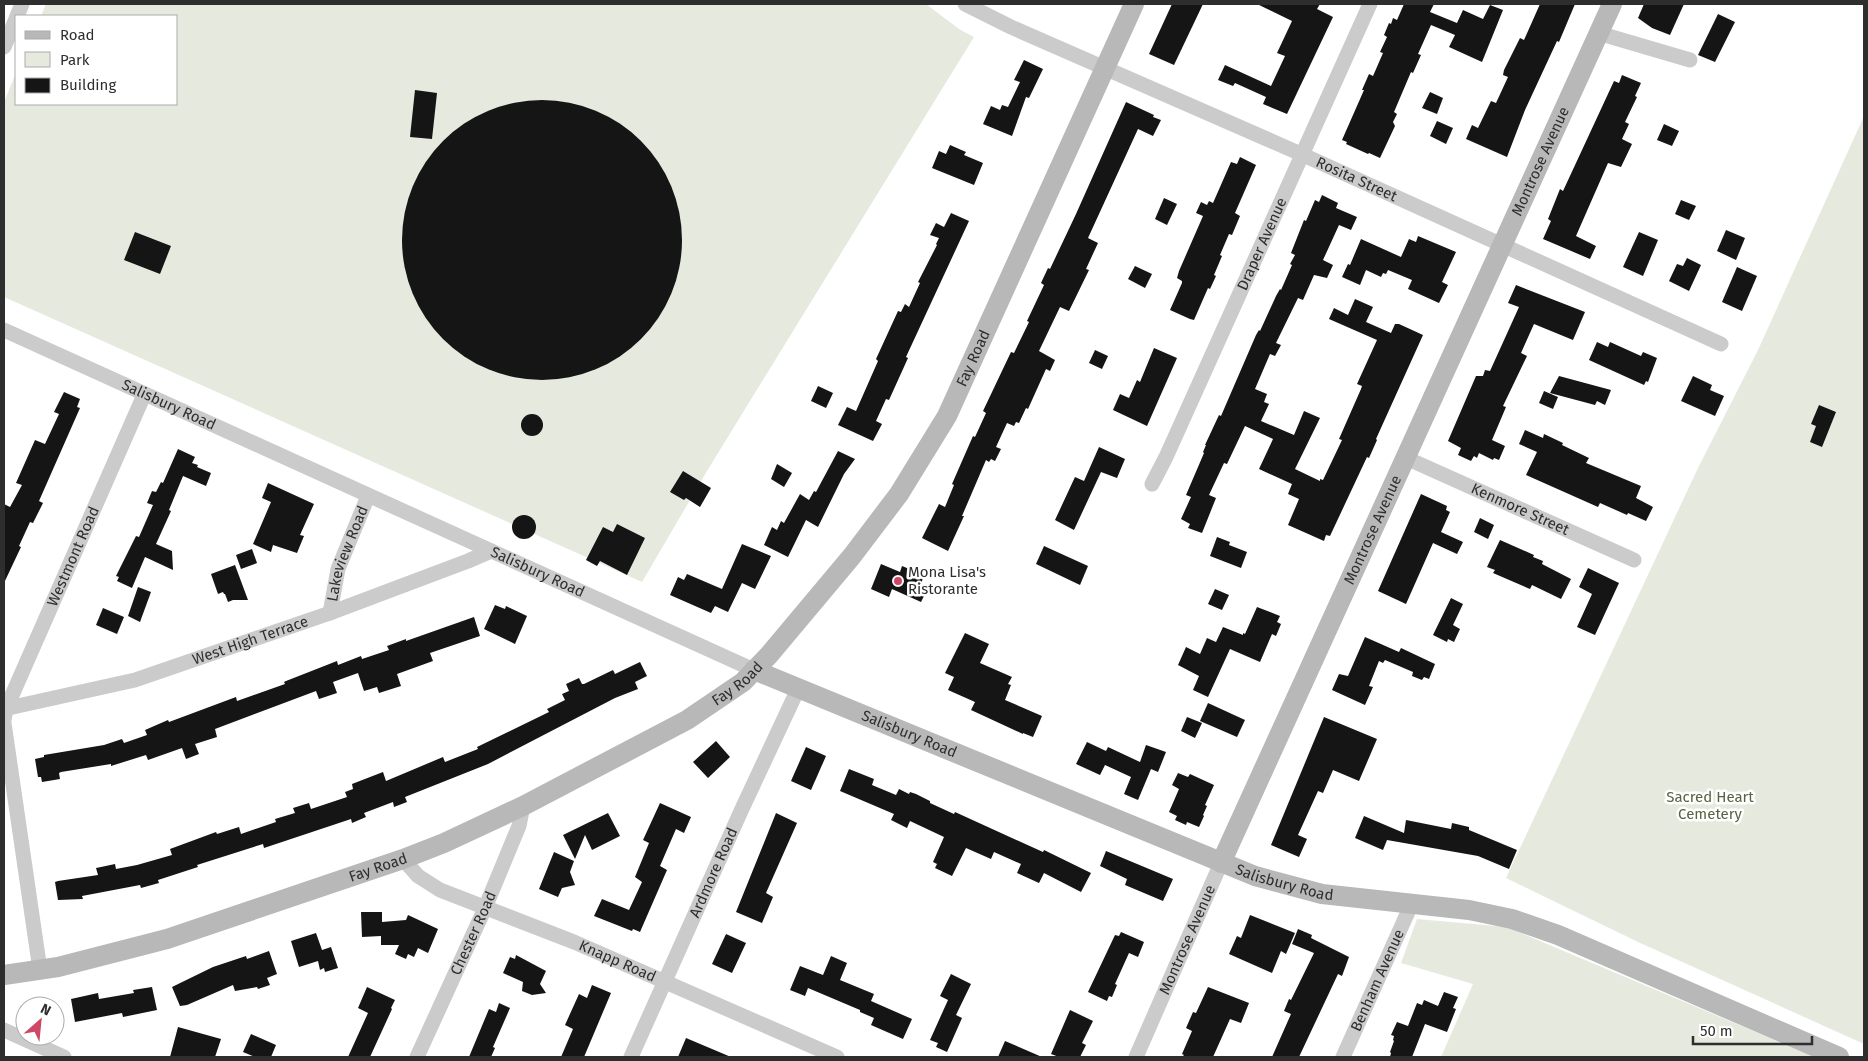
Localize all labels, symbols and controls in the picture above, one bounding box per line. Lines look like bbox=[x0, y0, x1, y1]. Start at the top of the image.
legend bbox=[15, 15, 178, 105]
text: Road bbox=[60, 26, 95, 44]
text: Park bbox=[60, 51, 90, 69]
text: Building bbox=[60, 76, 116, 94]
street label: Montrose Avenue bbox=[1508, 104, 1573, 219]
street label: Rosita Street bbox=[1313, 153, 1400, 206]
street label: Draper Avenue bbox=[1233, 195, 1291, 293]
street label: Fay Road bbox=[953, 327, 994, 389]
street label: Salisbury Road bbox=[119, 376, 219, 434]
street label: Montrose Avenue bbox=[1340, 473, 1405, 587]
street label: Kenmore Street bbox=[1468, 479, 1572, 539]
street label: Lakeview Road bbox=[323, 503, 372, 603]
street label: Westmont Road bbox=[43, 504, 103, 609]
street label: Salisbury Road bbox=[488, 543, 588, 601]
place label: Mona Lisa's Ristorante bbox=[908, 563, 986, 598]
marker: Mona Lisa's Ristorante bbox=[892, 575, 904, 587]
street label: West High Terrace bbox=[190, 612, 311, 669]
street label: Fay Road bbox=[708, 658, 767, 709]
street label: Salisbury Road bbox=[859, 706, 960, 761]
park label: Sacred Heart Cemetery bbox=[1666, 788, 1754, 823]
street label: Ardmore Road bbox=[686, 825, 741, 920]
street label: Fay Road bbox=[347, 849, 410, 886]
street label: Salisbury Road bbox=[1233, 860, 1334, 904]
street label: Montrose Avenue bbox=[1155, 882, 1219, 997]
street label: Chester Road bbox=[447, 889, 500, 978]
street label: Benham Avenue bbox=[1347, 927, 1408, 1034]
street label: Knapp Road bbox=[576, 936, 659, 986]
north arrow bbox=[15, 996, 65, 1046]
text: N bbox=[38, 1000, 54, 1020]
scale bar bbox=[1693, 1014, 1812, 1046]
text: 50 m bbox=[1700, 1022, 1733, 1040]

